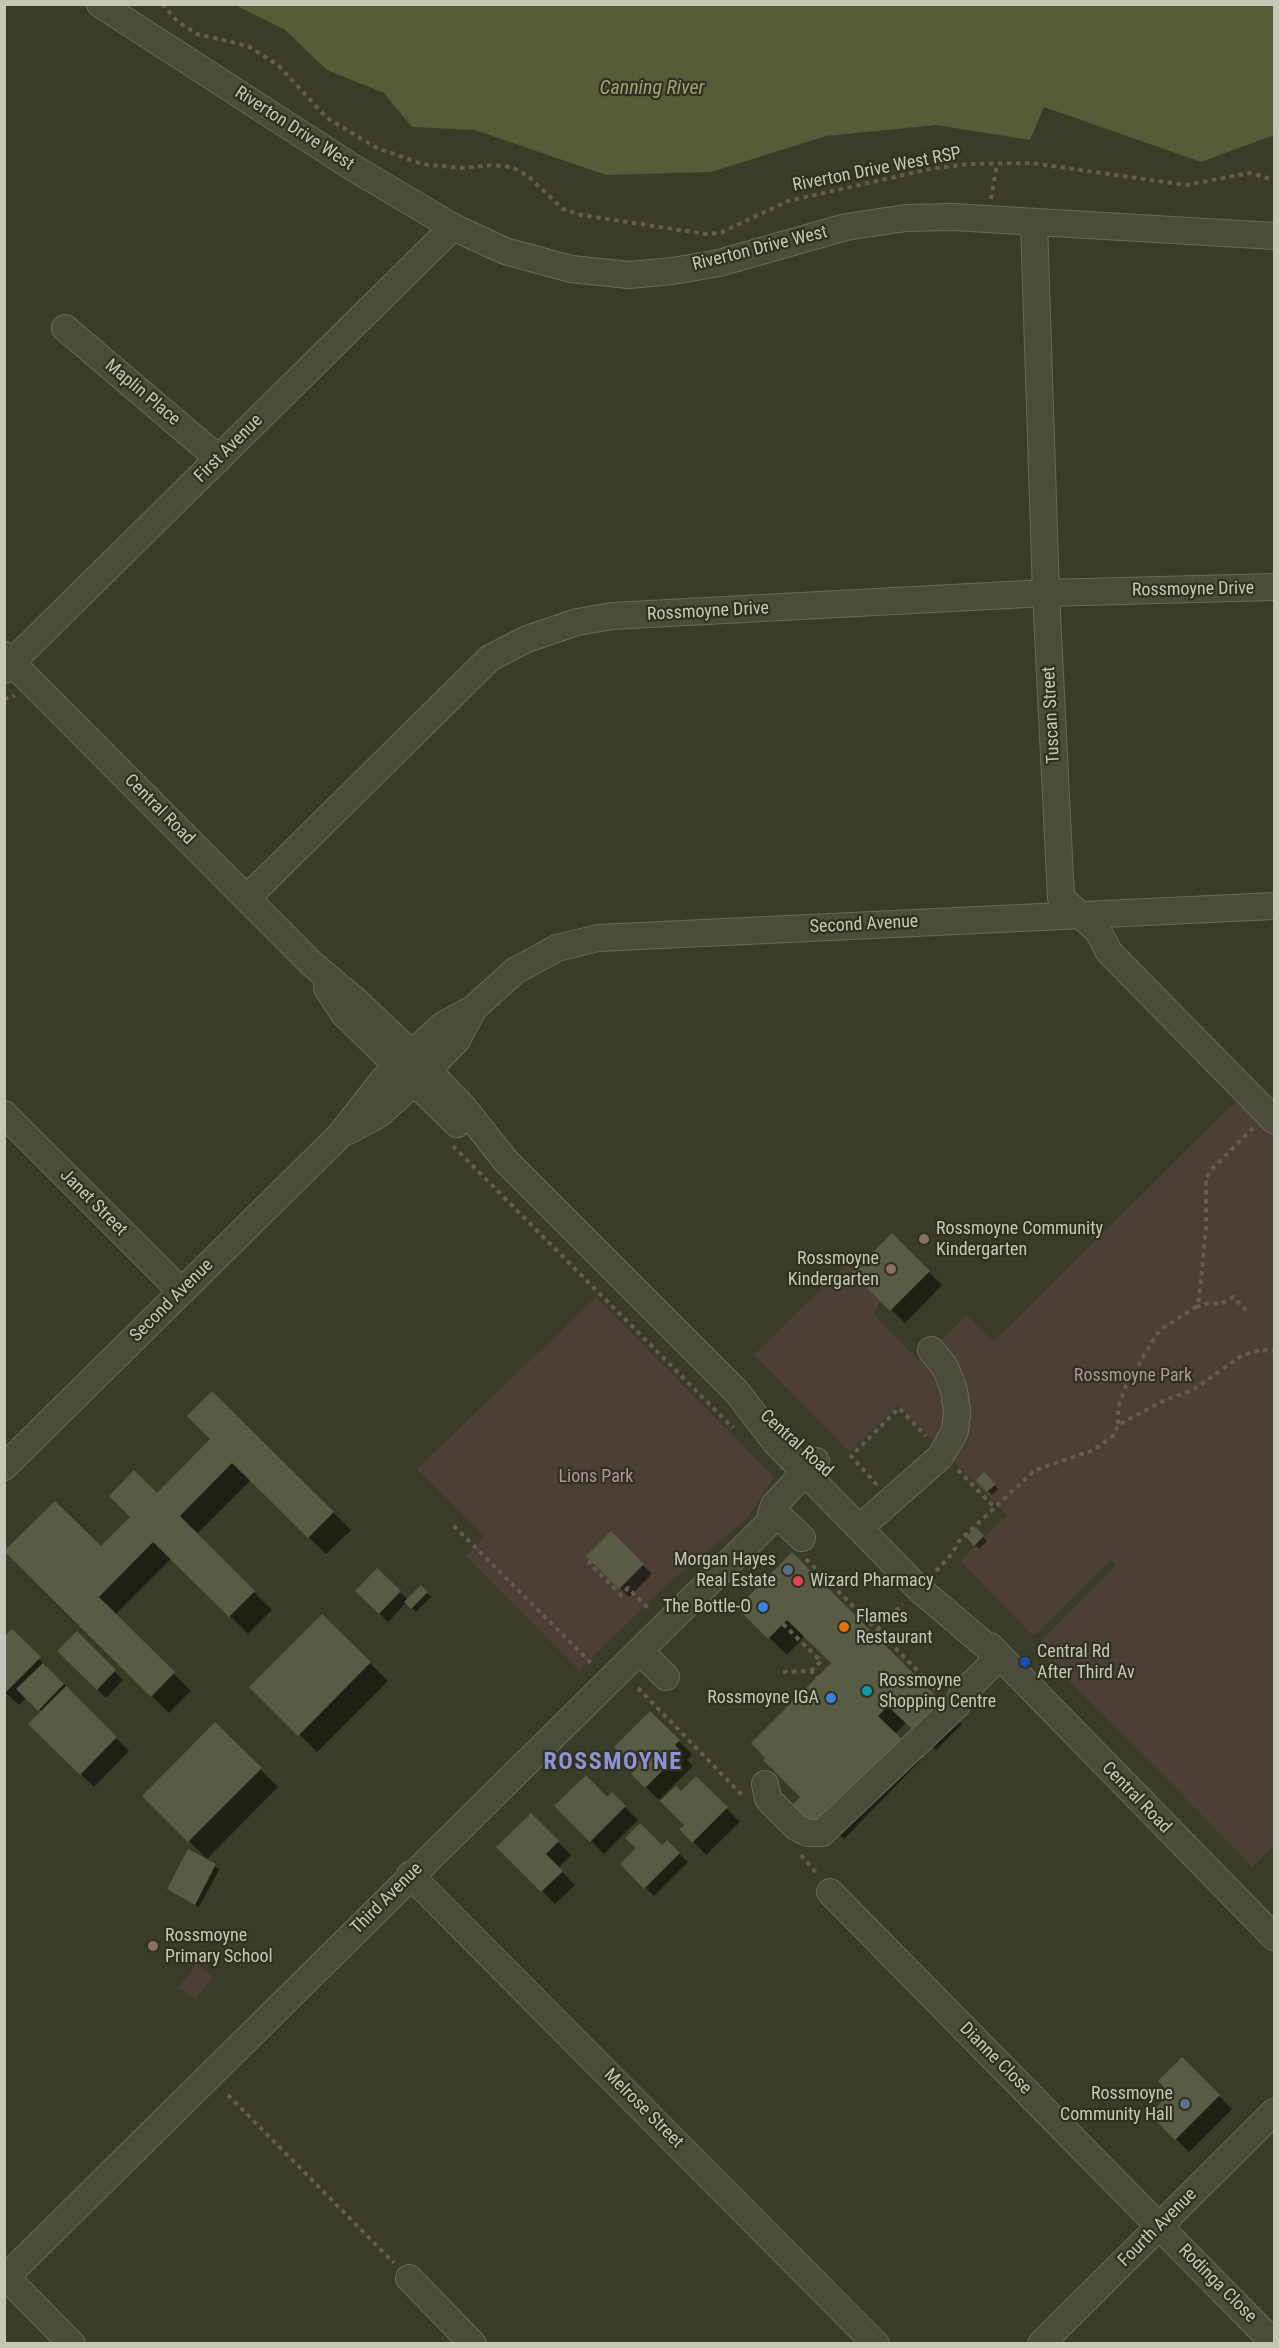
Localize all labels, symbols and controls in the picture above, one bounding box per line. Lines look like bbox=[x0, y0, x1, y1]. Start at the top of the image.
water label: Canning River bbox=[600, 77, 704, 101]
street label: Riverton Drive West bbox=[230, 82, 358, 176]
street label: Riverton Drive West RSP bbox=[791, 143, 963, 197]
street label: Riverton Drive West bbox=[690, 222, 830, 276]
street label: Maplin Place bbox=[100, 355, 184, 431]
street label: First Avenue bbox=[190, 410, 268, 488]
street label: Rossmoyne Drive bbox=[1132, 578, 1254, 602]
street label: Rossmoyne Drive bbox=[646, 598, 770, 626]
street label: Tuscan Street bbox=[1039, 666, 1065, 764]
street label: Central Road bbox=[119, 770, 199, 850]
street label: Second Avenue bbox=[809, 911, 919, 939]
street label: Janet Street bbox=[55, 1165, 131, 1241]
place label: Rossmoyne Community Kindergarten bbox=[936, 1218, 1103, 1260]
marker: Rossmoyne Community Kindergarten bbox=[917, 1232, 931, 1246]
place label: Rossmoyne Kindergarten bbox=[788, 1248, 879, 1290]
street label: Second Avenue bbox=[126, 1255, 218, 1347]
marker: Rossmoyne Kindergarten bbox=[884, 1262, 898, 1276]
park label: Rossmoyne Park bbox=[1074, 1365, 1192, 1387]
street label: Central Road bbox=[755, 1406, 837, 1482]
park label: Lions Park bbox=[559, 1466, 633, 1488]
place label: Morgan Hayes Real Estate bbox=[674, 1549, 776, 1592]
marker: Morgan Hayes Real Estate bbox=[781, 1563, 795, 1577]
place label: Wizard Pharmacy bbox=[810, 1570, 934, 1592]
marker: Wizard Pharmacy bbox=[791, 1574, 805, 1588]
place label: The Bottle-O bbox=[663, 1596, 751, 1618]
marker: The Bottle-O bbox=[756, 1600, 770, 1614]
place label: Flames Restaurant bbox=[856, 1606, 933, 1648]
marker: Flames Restaurant bbox=[837, 1620, 851, 1634]
place label: Central Rd After Third Av bbox=[1037, 1641, 1135, 1684]
marker: Central Rd After Third Av bbox=[1018, 1655, 1032, 1669]
place label: Rossmoyne Shopping Centre bbox=[879, 1670, 996, 1712]
marker: Rossmoyne Shopping Centre bbox=[860, 1684, 874, 1698]
place label: Rossmoyne IGA bbox=[707, 1687, 819, 1709]
marker: Rossmoyne IGA bbox=[824, 1691, 838, 1705]
district label: ROSSMOYNE bbox=[544, 1749, 682, 1777]
street label: Central Road bbox=[1097, 1758, 1175, 1838]
street label: Third Avenue bbox=[347, 1859, 427, 1939]
place label: Rossmoyne Primary School bbox=[165, 1925, 273, 1968]
marker: Rossmoyne Primary School bbox=[146, 1939, 160, 1953]
street label: Dianne Close bbox=[954, 2018, 1036, 2100]
street label: Melrose Street bbox=[599, 2065, 687, 2153]
place label: Rossmoyne Community Hall bbox=[1060, 2083, 1173, 2126]
marker: Rossmoyne Community Hall bbox=[1178, 2097, 1192, 2111]
street label: Fourth Avenue bbox=[1114, 2184, 1202, 2272]
street label: Rodinga Close bbox=[1173, 2240, 1261, 2328]

